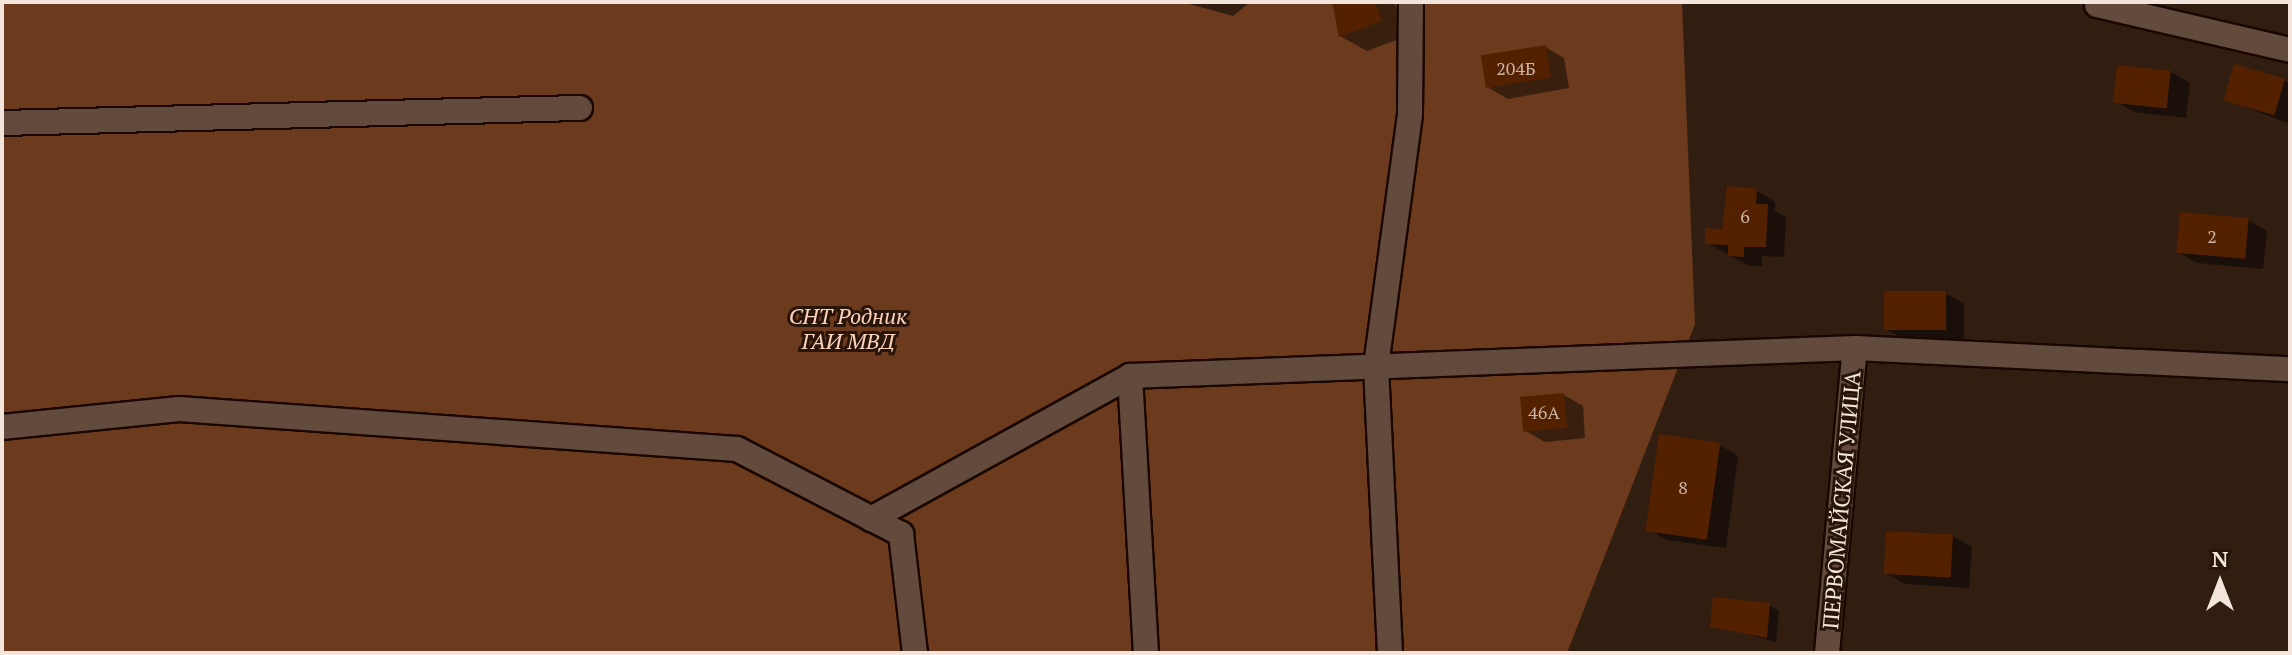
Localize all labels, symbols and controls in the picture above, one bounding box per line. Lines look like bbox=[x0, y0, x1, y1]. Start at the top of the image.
house number: 204Б bbox=[1496, 57, 1536, 79]
house number: 6 bbox=[1740, 205, 1750, 227]
house number: 2 bbox=[2207, 225, 2217, 247]
park label: СНТ Родник ГАИ МВД bbox=[789, 302, 907, 354]
street label: ПЕРВОМАЙСКАЯ УЛИЦА bbox=[1817, 370, 1865, 630]
house number: 46А bbox=[1528, 401, 1560, 423]
house number: 8 bbox=[1678, 476, 1688, 498]
north arrow bbox=[2180, 543, 2260, 623]
text: N bbox=[2212, 544, 2228, 573]

